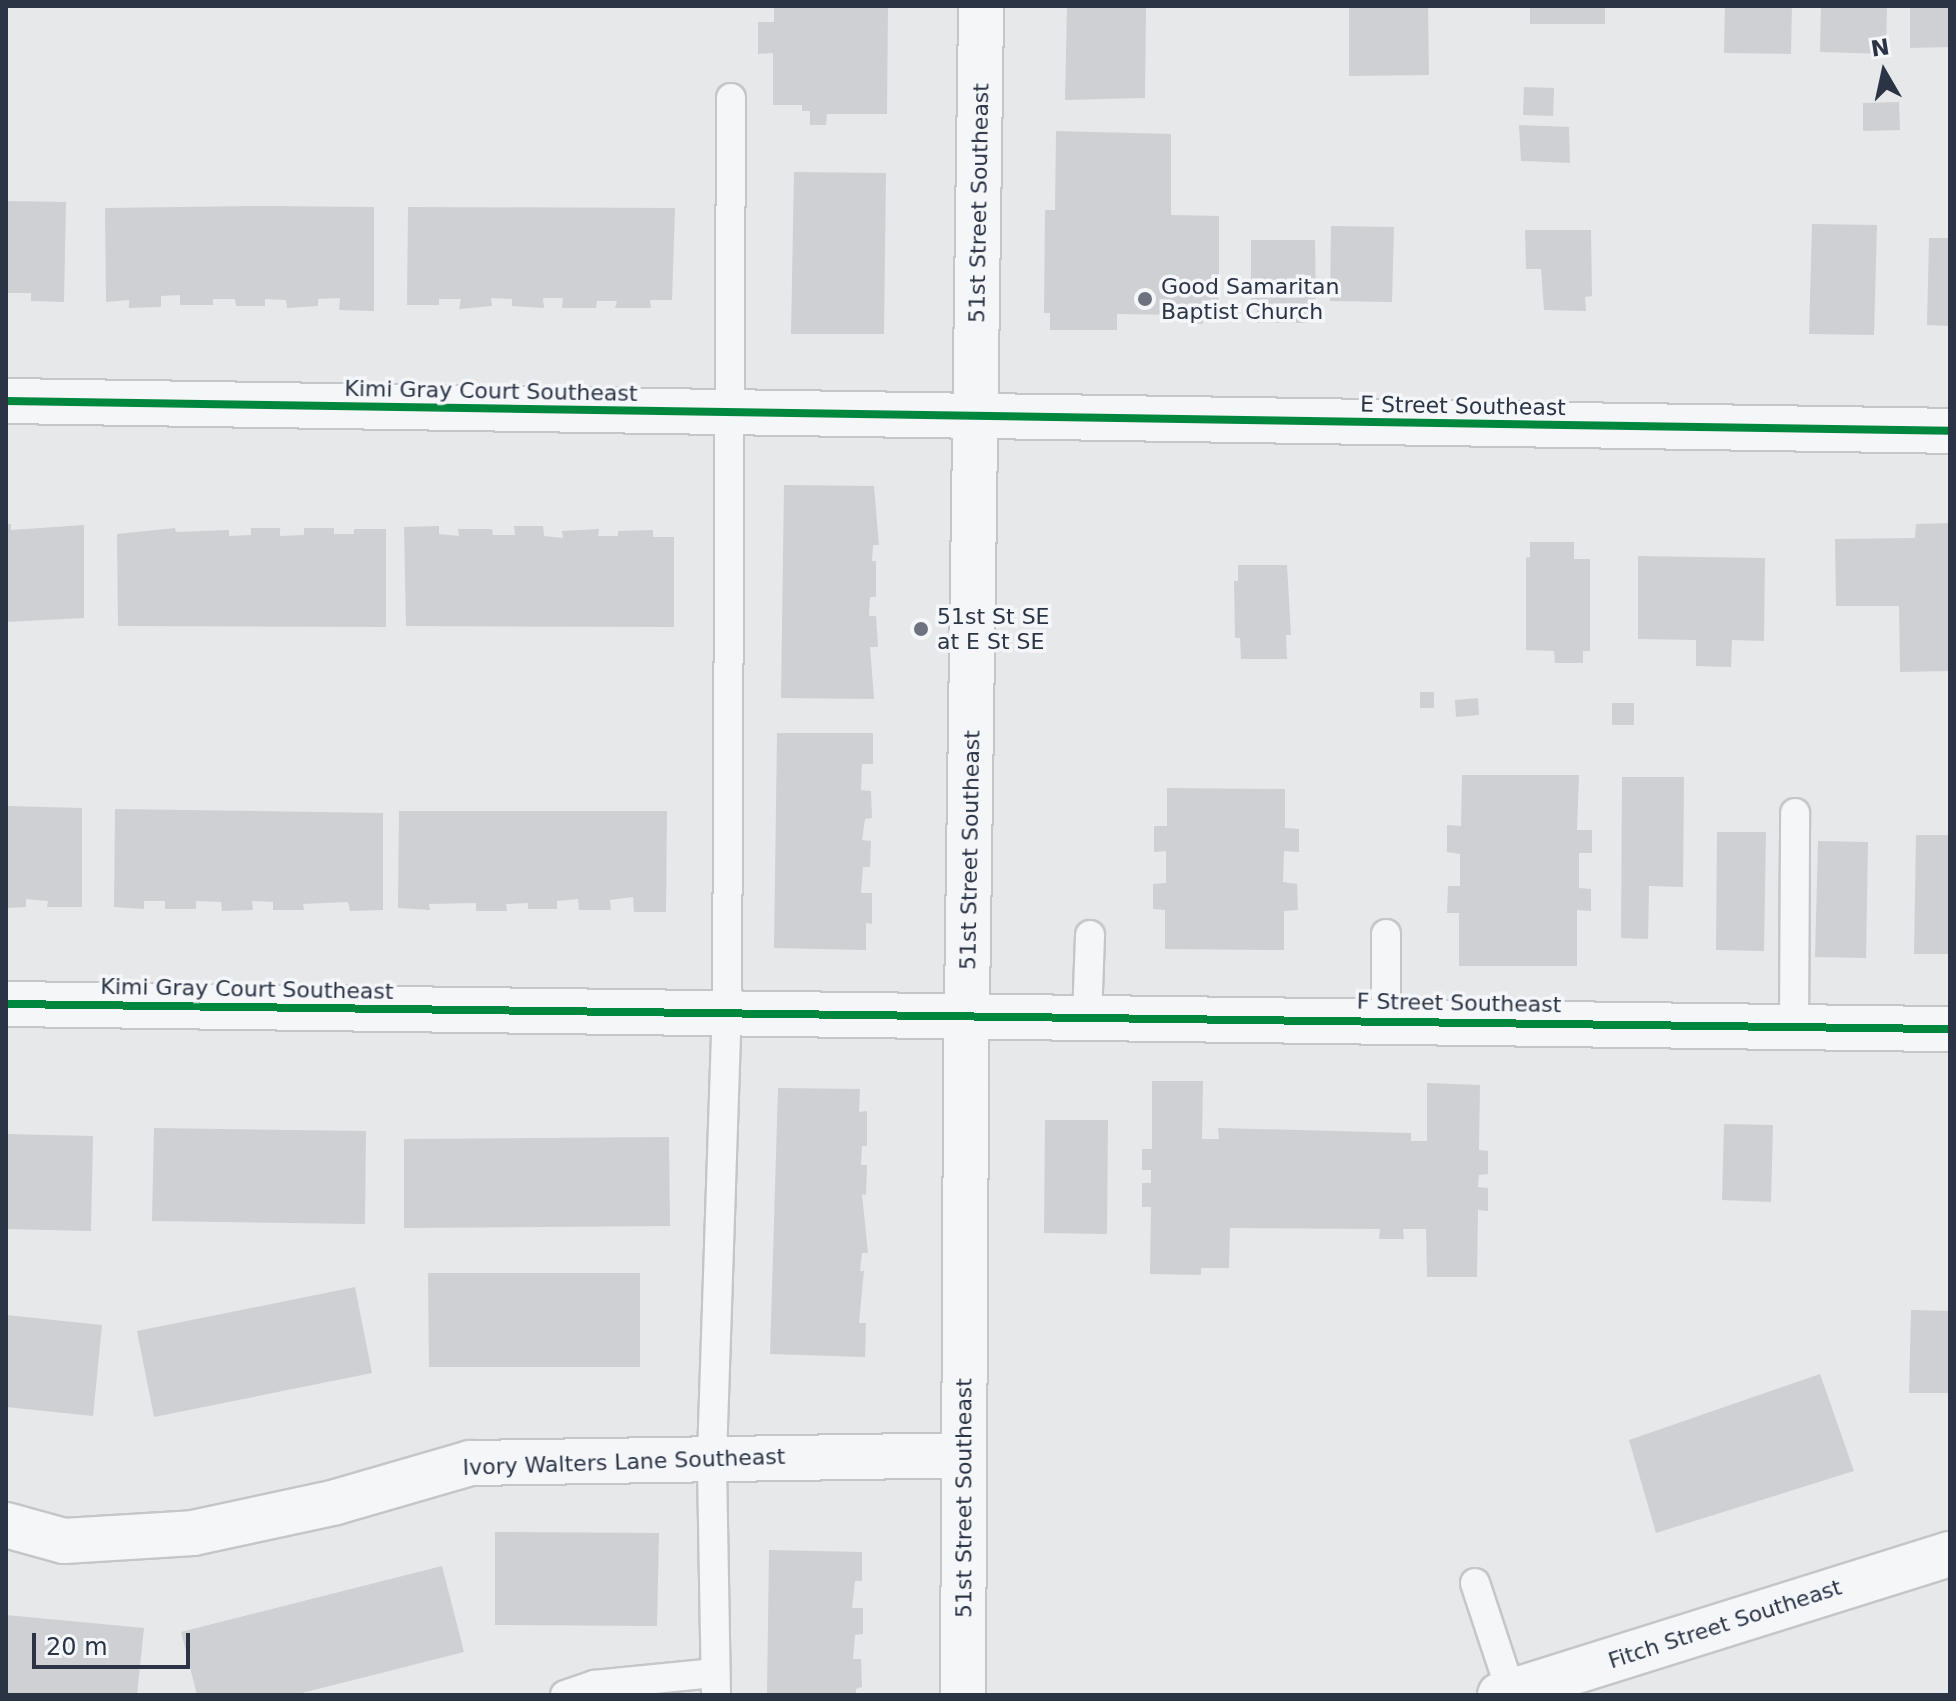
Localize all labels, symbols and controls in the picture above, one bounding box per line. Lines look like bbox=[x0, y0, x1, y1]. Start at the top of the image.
north arrow bbox=[1844, 32, 1924, 112]
text: N bbox=[1869, 34, 1891, 62]
street label: 51st Street Southeast bbox=[964, 83, 994, 323]
place label: Good Samaritan Baptist Church bbox=[1161, 273, 1339, 324]
marker: Good Samaritan Baptist Church bbox=[1136, 290, 1154, 308]
street label: Kimi Gray Court Southeast bbox=[344, 375, 638, 407]
street label: E Street Southeast bbox=[1360, 391, 1566, 421]
place label: 51st St SE at E St SE bbox=[937, 603, 1050, 654]
marker: 51st St SE at E St SE bbox=[912, 620, 930, 638]
street label: 51st Street Southeast bbox=[955, 730, 985, 970]
street label: Kimi Gray Court Southeast bbox=[100, 973, 394, 1005]
street label: F Street Southeast bbox=[1357, 988, 1561, 1018]
street label: 51st Street Southeast bbox=[951, 1378, 977, 1618]
street label: Ivory Walters Lane Southeast bbox=[462, 1443, 786, 1481]
street label: Fitch Street Southeast bbox=[1605, 1574, 1845, 1674]
scale bar bbox=[36, 1617, 194, 1667]
text: 20 m bbox=[46, 1633, 108, 1661]

